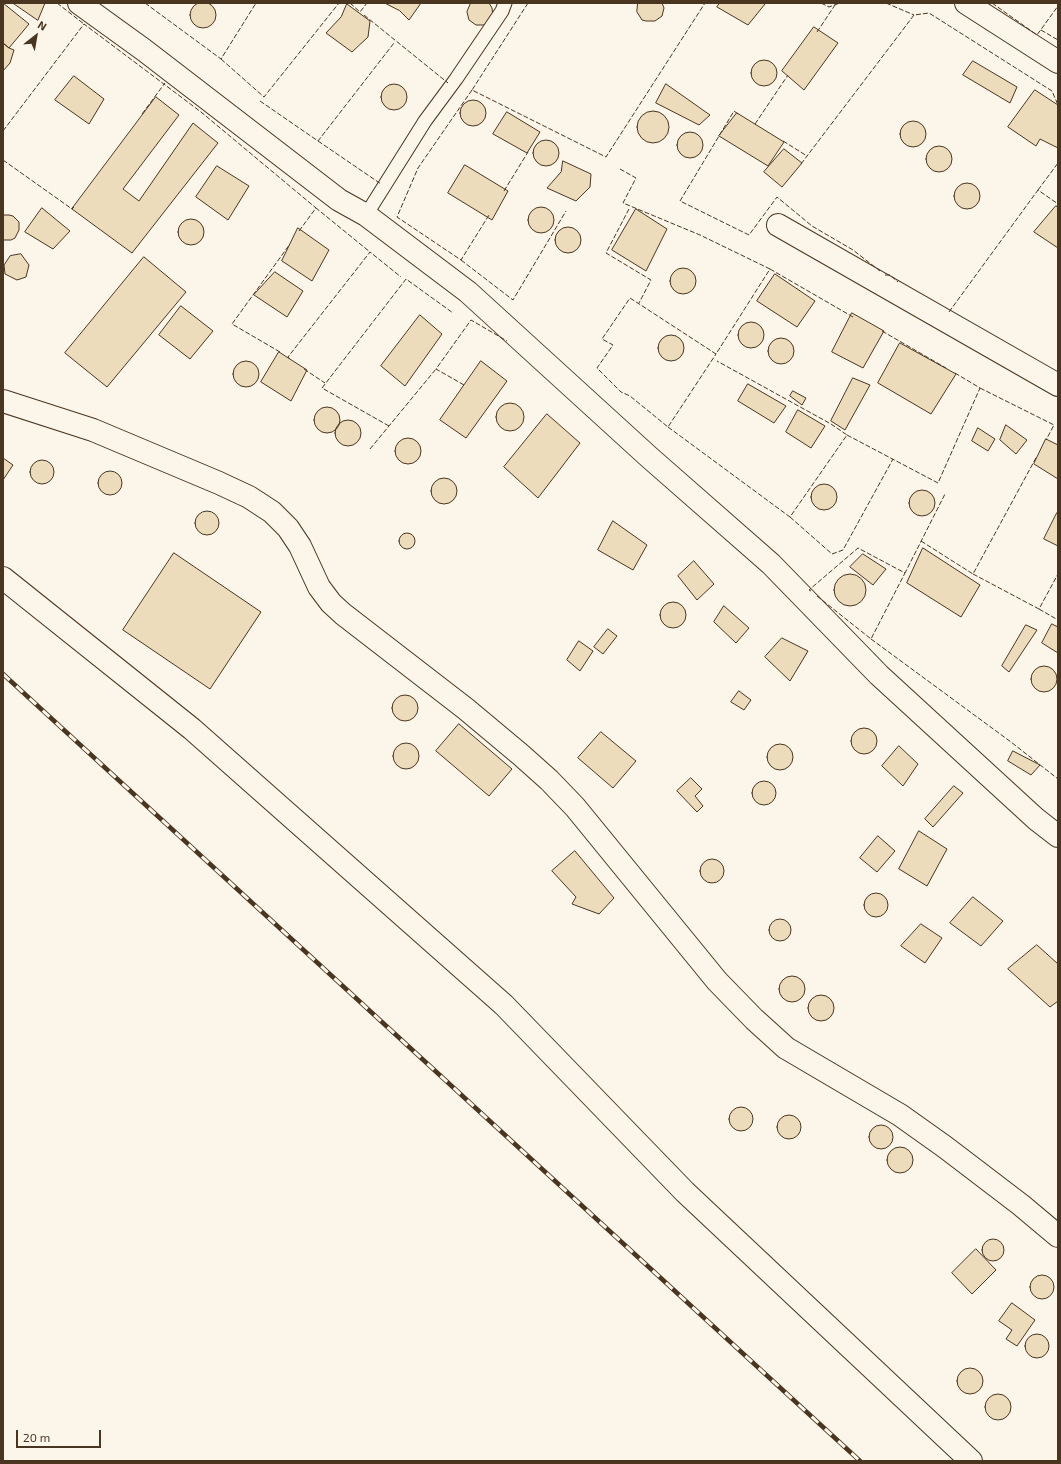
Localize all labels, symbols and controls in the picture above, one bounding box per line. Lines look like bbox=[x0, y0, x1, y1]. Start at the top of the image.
north arrow bbox=[16, 16, 56, 56]
text: N bbox=[36, 18, 49, 33]
scale bar bbox=[18, 1422, 103, 1448]
text: 20 m bbox=[23, 1430, 50, 1444]

